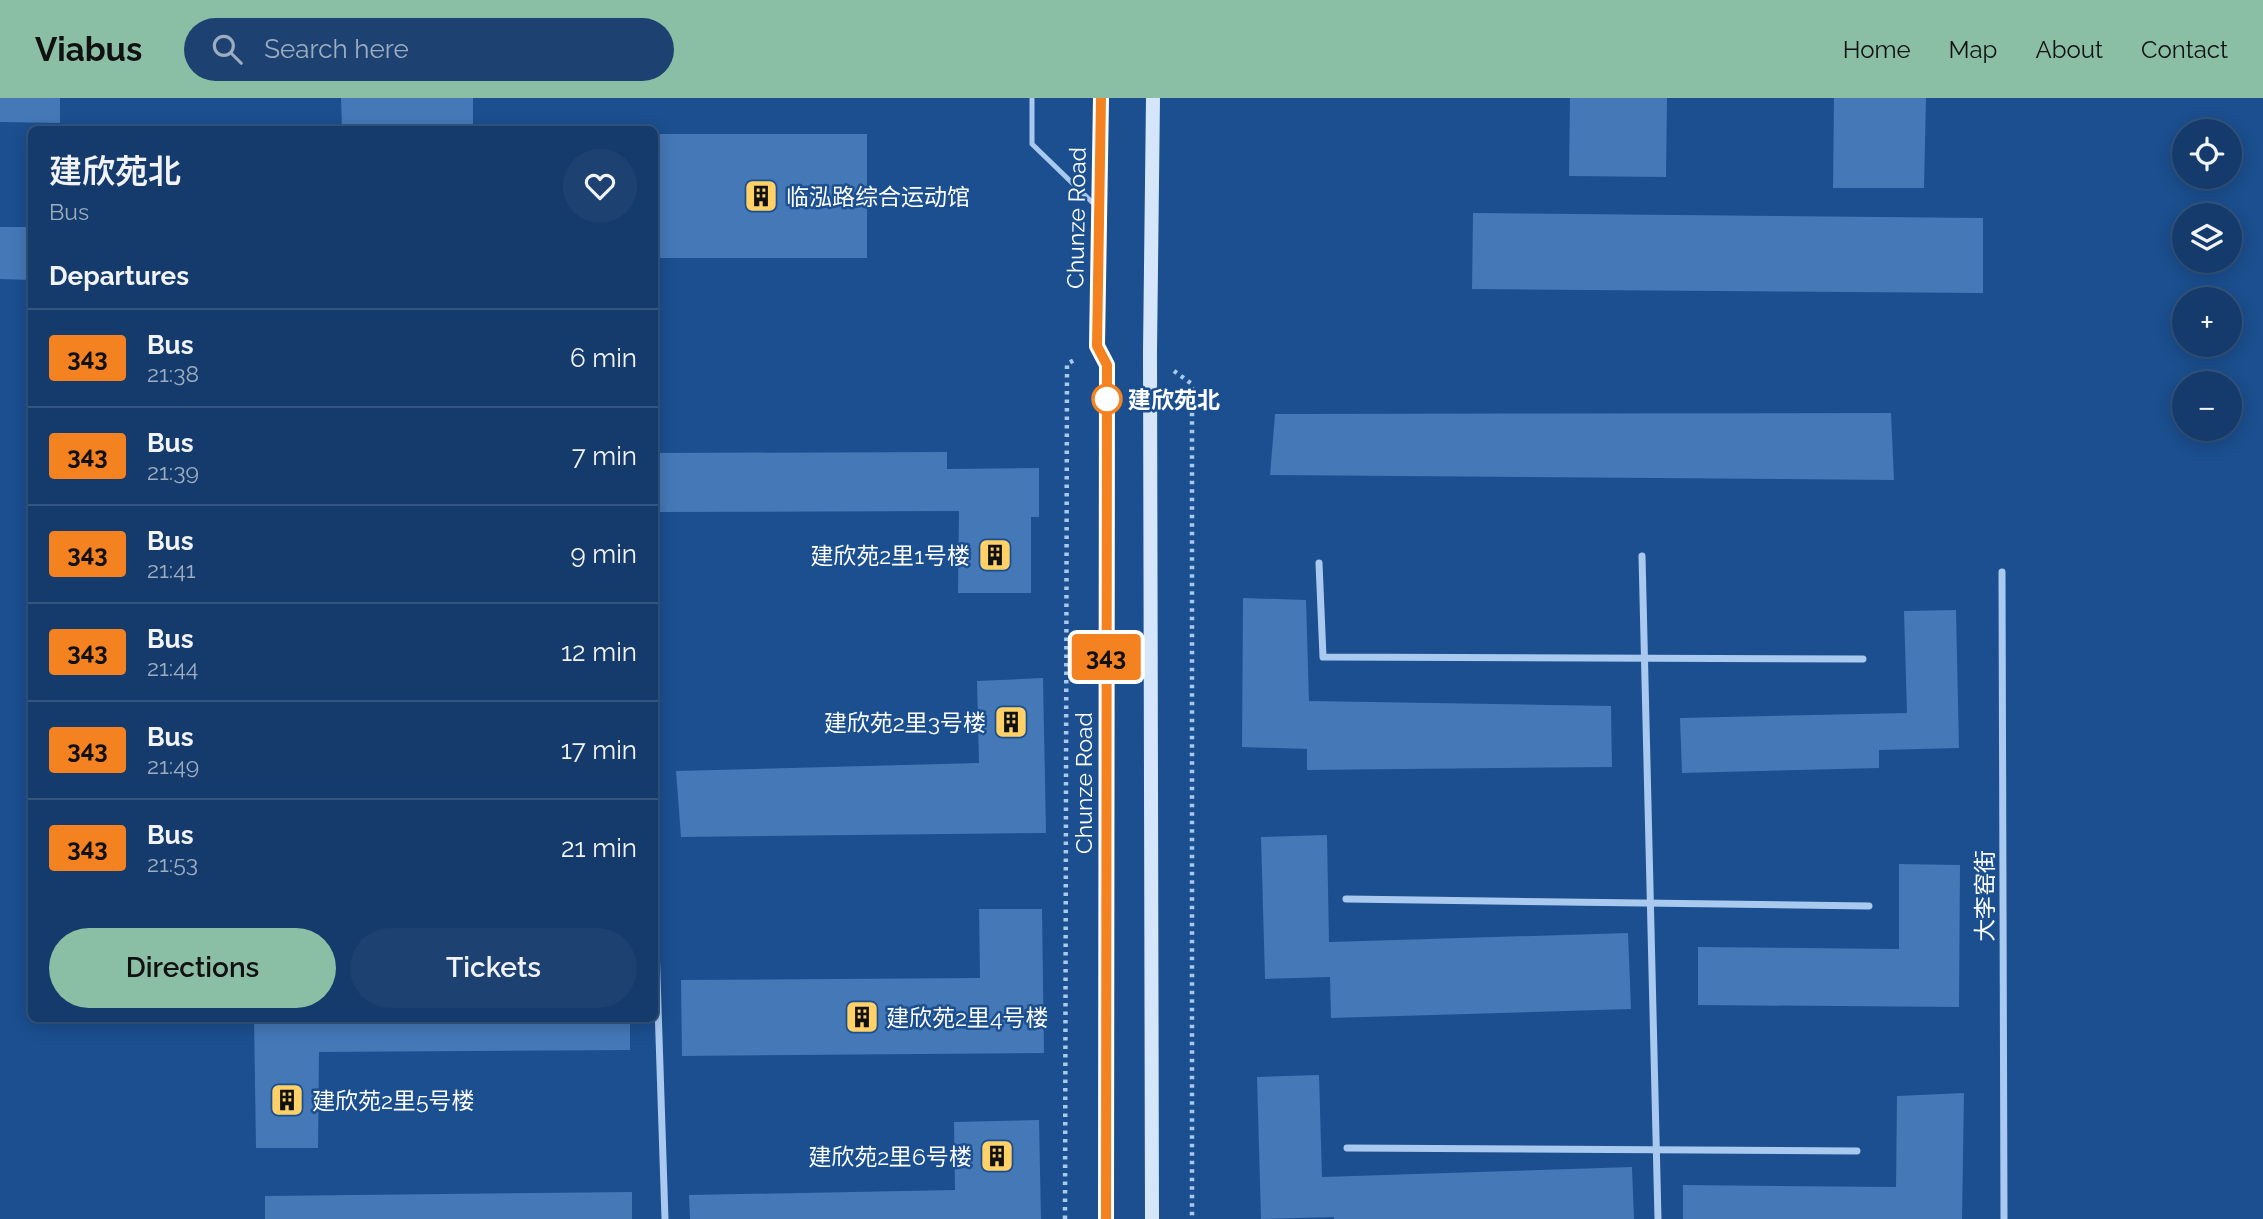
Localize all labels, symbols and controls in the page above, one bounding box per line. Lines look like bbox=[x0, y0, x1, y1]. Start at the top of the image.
search box bbox=[184, 18, 674, 81]
text: Viabus bbox=[35, 30, 142, 69]
icon: search bbox=[208, 30, 246, 68]
text: Search here bbox=[264, 34, 409, 64]
text: Home bbox=[1843, 35, 1911, 64]
text: Map bbox=[1949, 35, 1997, 64]
text: About bbox=[2035, 35, 2103, 64]
text: Contact bbox=[2141, 35, 2228, 64]
map controls bbox=[2172, 119, 2242, 441]
button: locate bbox=[2172, 119, 2242, 189]
street label: Chunze Road bbox=[1061, 147, 1091, 289]
button: heart bbox=[563, 149, 637, 223]
text: 建欣苑北 bbox=[49, 152, 181, 191]
building icon: 临泓路综合运动馆 bbox=[742, 177, 780, 215]
place label: 临泓路综合运动馆 bbox=[786, 183, 970, 210]
text: Bus bbox=[49, 198, 89, 225]
button: layers bbox=[2172, 203, 2242, 273]
text: Departures bbox=[49, 261, 189, 291]
button: + bbox=[2172, 287, 2242, 357]
text: Bus bbox=[147, 330, 194, 360]
text: 343 bbox=[67, 343, 108, 372]
text: 6 min bbox=[570, 343, 637, 373]
text: 21:38 bbox=[147, 360, 199, 387]
button: − bbox=[2172, 371, 2242, 441]
marker: 建欣苑北 bbox=[1092, 384, 1122, 414]
place label: 建欣苑北 bbox=[1128, 386, 1220, 413]
text: Bus bbox=[147, 428, 194, 458]
text: 343 bbox=[67, 441, 108, 470]
text: 7 min bbox=[572, 441, 637, 471]
text: 21:39 bbox=[147, 458, 199, 485]
text: Bus bbox=[147, 526, 194, 556]
building icon: 建欣苑2里1号楼 bbox=[976, 536, 1014, 574]
text: 343 bbox=[67, 539, 108, 568]
text: 9 min bbox=[570, 539, 637, 569]
place label: 建欣苑2里1号楼 bbox=[810, 542, 970, 569]
text: 21:41 bbox=[147, 556, 196, 583]
text: Bus bbox=[147, 624, 194, 654]
line badge: 343 bbox=[1066, 634, 1146, 680]
text: 343 bbox=[67, 637, 108, 666]
text: 12 min bbox=[561, 637, 637, 667]
text: 343 bbox=[1086, 642, 1126, 671]
text: 21:44 bbox=[147, 654, 198, 681]
building icon: 建欣苑2里3号楼 bbox=[992, 703, 1030, 741]
place label: 建欣苑2里3号楼 bbox=[824, 709, 986, 736]
street label: Chunze Road bbox=[1070, 712, 1097, 854]
text: Bus bbox=[147, 722, 194, 752]
text: 343 bbox=[67, 735, 108, 764]
text: 17 min bbox=[561, 735, 637, 765]
text: 21:49 bbox=[147, 752, 199, 779]
text: Bus bbox=[147, 820, 194, 850]
text: 343 bbox=[67, 833, 108, 862]
text: 21 min bbox=[561, 833, 637, 863]
text: 21:53 bbox=[147, 850, 198, 877]
street label: 大李窑街 bbox=[1971, 850, 1998, 942]
button: Directions bbox=[49, 928, 336, 1008]
button: Tickets bbox=[350, 928, 637, 1008]
building icon: 建欣苑2里4号楼 bbox=[843, 998, 881, 1036]
place label: 建欣苑2里4号楼 bbox=[886, 1004, 1049, 1031]
building icon: 建欣苑2里5号楼 bbox=[268, 1081, 306, 1119]
place label: 建欣苑2里5号楼 bbox=[312, 1087, 475, 1114]
building icon: 建欣苑2里6号楼 bbox=[978, 1137, 1016, 1175]
place label: 建欣苑2里6号楼 bbox=[808, 1143, 972, 1170]

